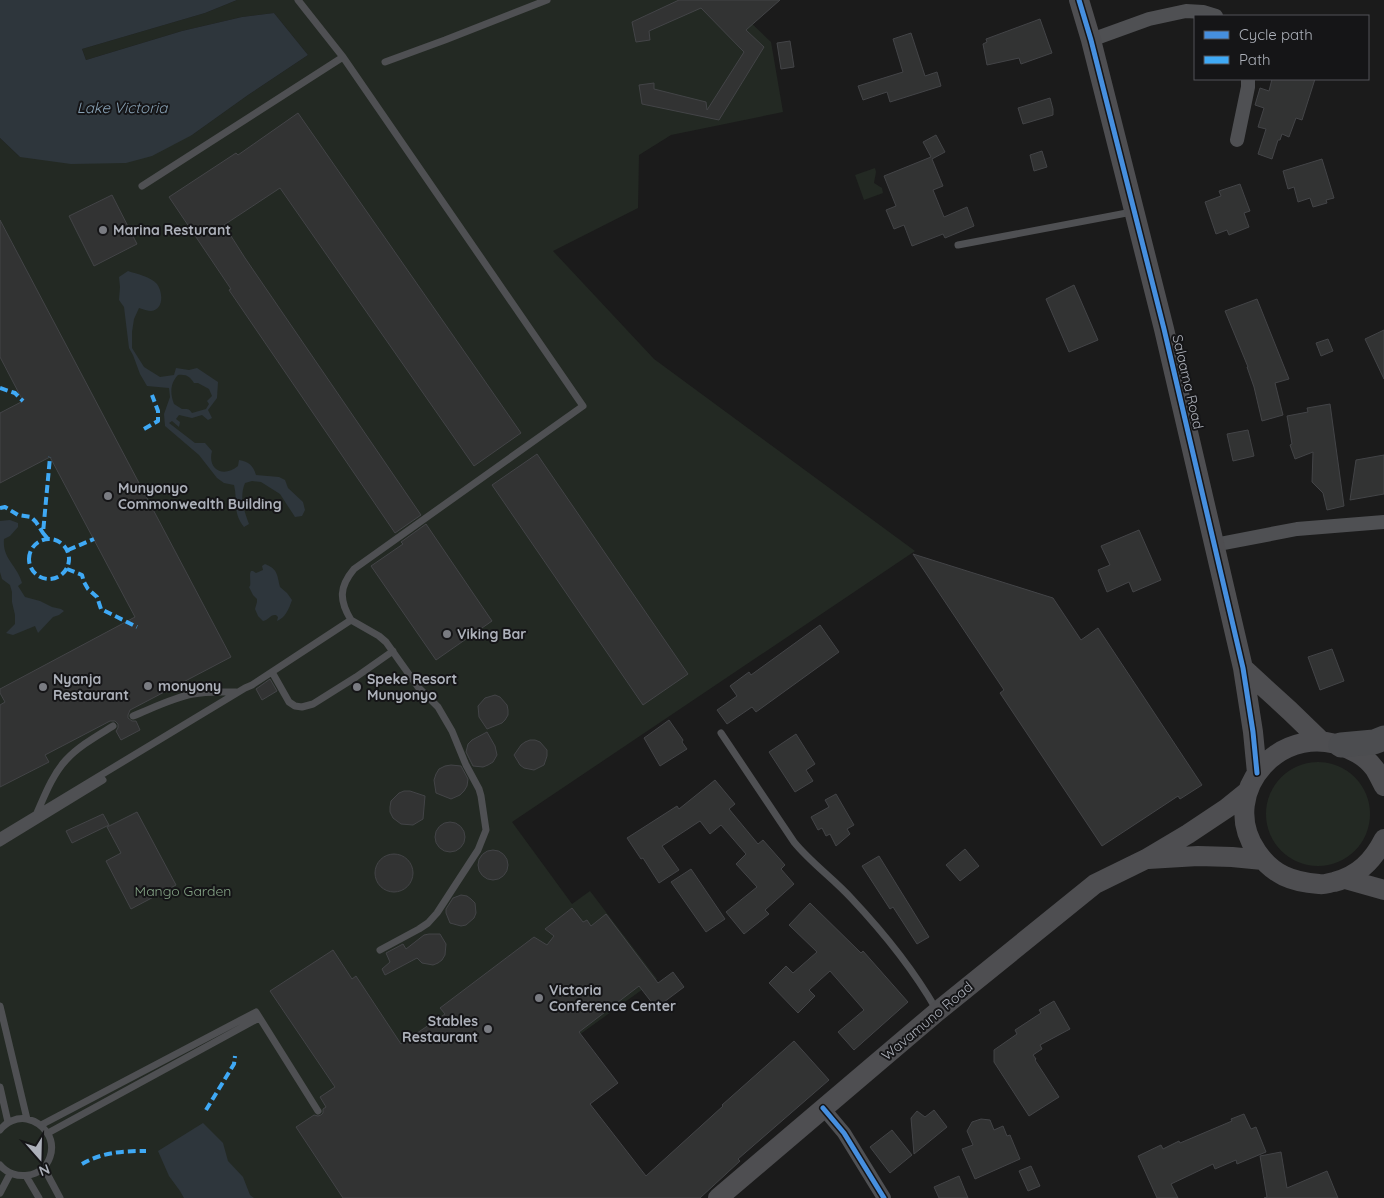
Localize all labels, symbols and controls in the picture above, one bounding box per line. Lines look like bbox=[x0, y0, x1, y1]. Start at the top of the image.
legend bbox=[1194, 15, 1369, 80]
text: Cycle path bbox=[1239, 25, 1313, 44]
text: Path bbox=[1239, 50, 1271, 69]
water label: Lake Victoria bbox=[77, 98, 168, 117]
place label: Marina Resturant bbox=[113, 221, 231, 239]
marker: Marina Resturant bbox=[97, 224, 109, 236]
street label: Salaama Road bbox=[1168, 333, 1208, 431]
place label: Munyonyo Commonwealth Building bbox=[118, 479, 282, 513]
marker: Munyonyo Commonwealth Building bbox=[102, 490, 114, 502]
place label: Viking Bar bbox=[457, 625, 526, 643]
marker: Viking Bar bbox=[441, 628, 453, 640]
place label: Nyanja Restaurant bbox=[53, 670, 129, 704]
place label: Speke Resort Munyonyo bbox=[367, 670, 458, 704]
place label: monyony bbox=[158, 677, 221, 695]
marker: monyony bbox=[142, 680, 154, 692]
marker: Nyanja Restaurant bbox=[37, 681, 49, 693]
marker: Speke Resort Munyonyo bbox=[351, 681, 363, 693]
park label: Mango Garden bbox=[135, 882, 231, 900]
street label: Wavamuno Road bbox=[878, 978, 976, 1064]
place label: Victoria Conference Center bbox=[549, 981, 676, 1015]
marker: Victoria Conference Center bbox=[533, 992, 545, 1004]
place label: Stables Restaurant bbox=[402, 1012, 478, 1046]
marker: Stables Restaurant bbox=[482, 1023, 494, 1035]
north arrow bbox=[15, 1133, 65, 1183]
text: N bbox=[37, 1160, 52, 1180]

